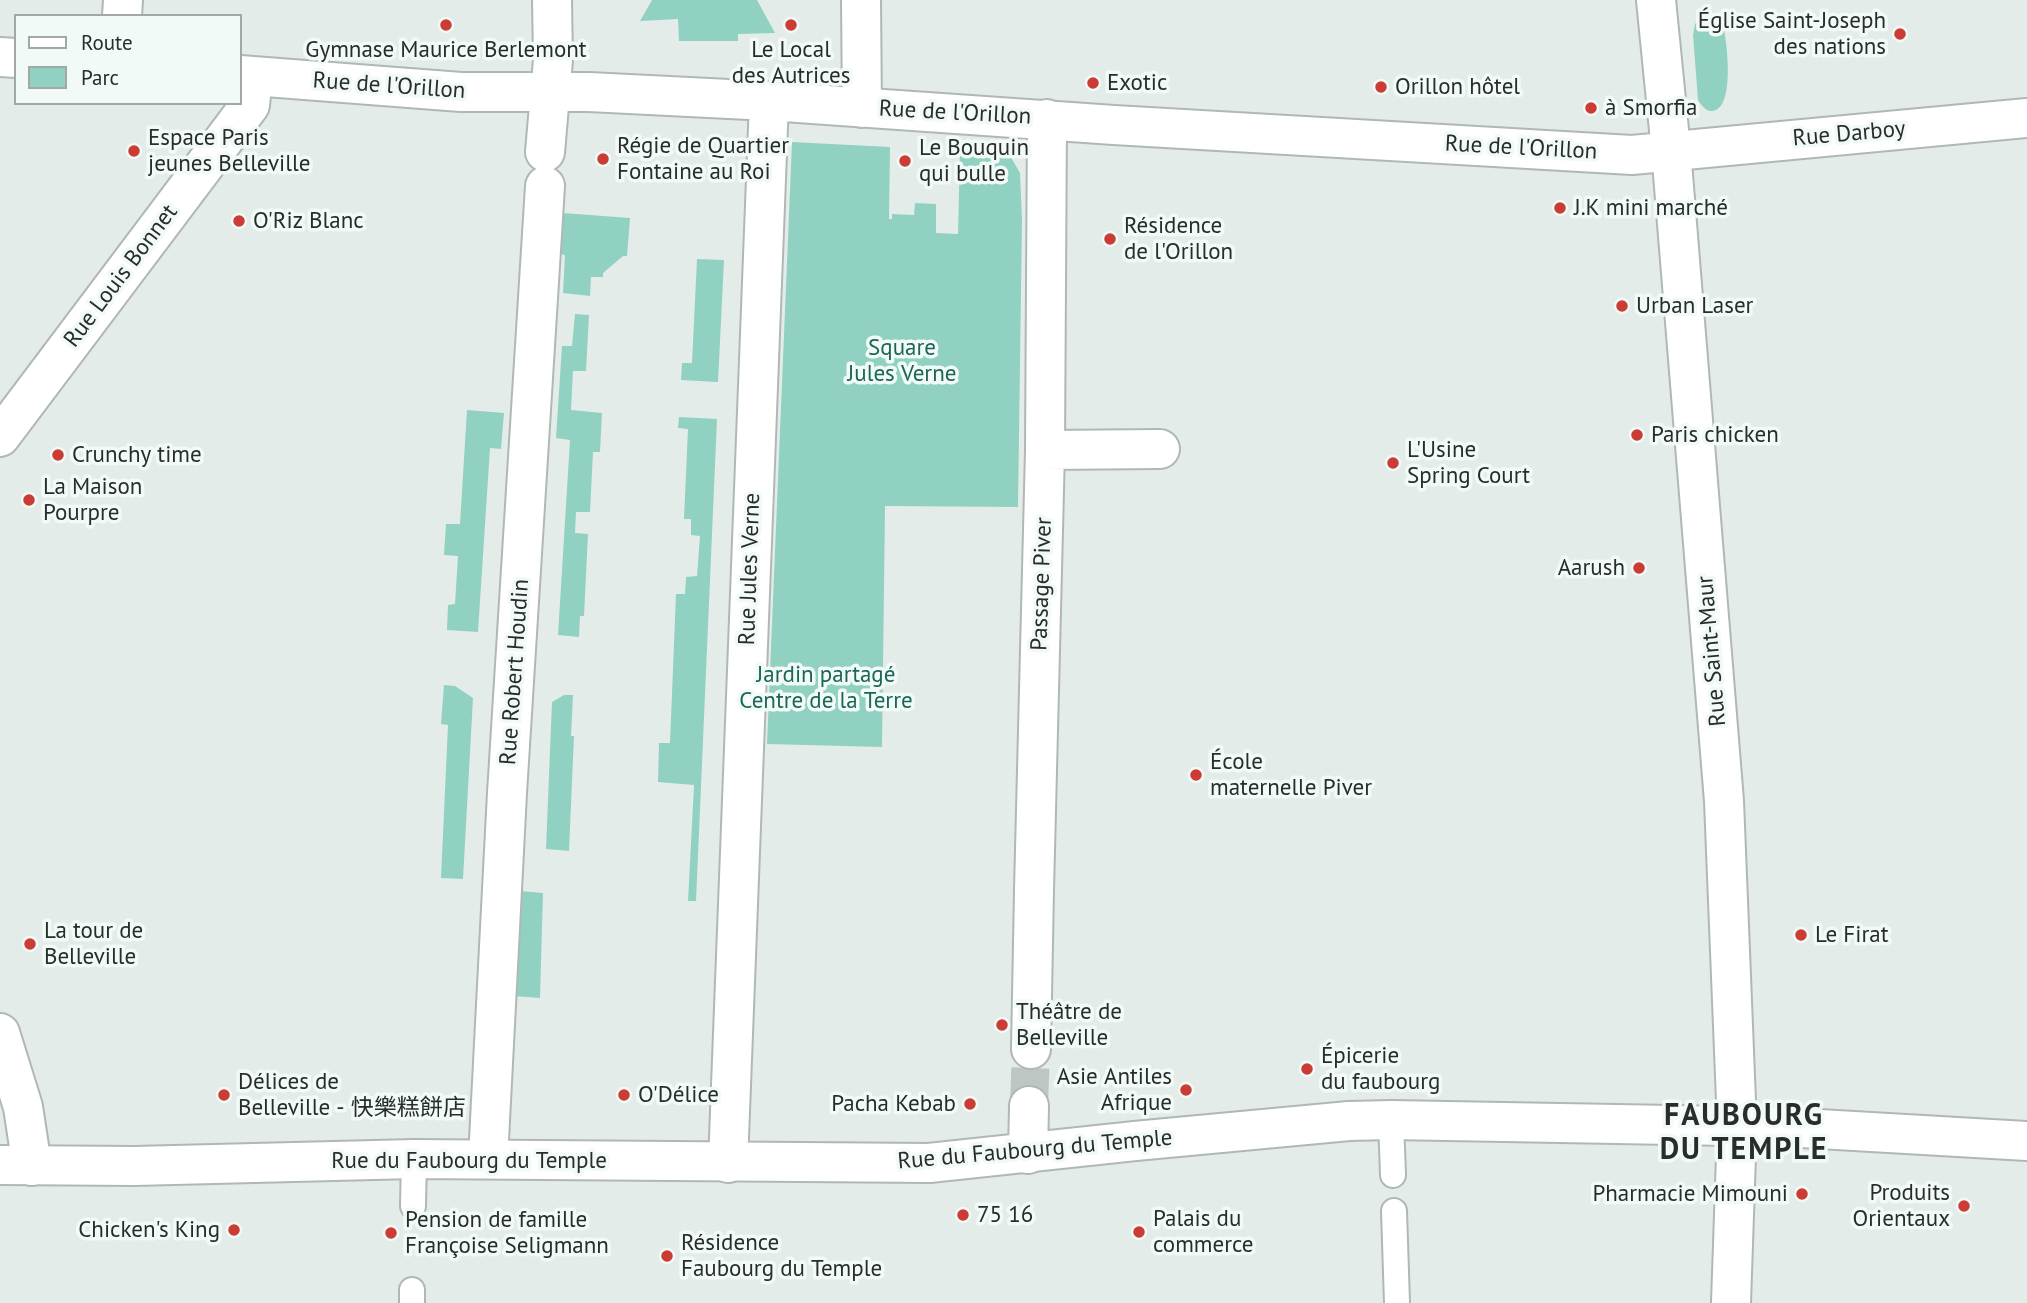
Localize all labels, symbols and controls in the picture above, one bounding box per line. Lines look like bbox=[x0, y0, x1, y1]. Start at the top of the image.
place label: Église Saint-Joseph des nations bbox=[1698, 7, 1886, 61]
legend bbox=[14, 14, 242, 105]
marker: Gymnase Maurice Berlemont bbox=[438, 17, 454, 33]
marker: Le Local des Autrices bbox=[783, 17, 799, 33]
marker: Église Saint-Joseph des nations bbox=[1892, 26, 1908, 42]
text: Route bbox=[81, 29, 133, 56]
place label: Gymnase Maurice Berlemont bbox=[305, 36, 587, 64]
place label: Le Local des Autrices bbox=[732, 36, 850, 90]
text: Parc bbox=[81, 64, 119, 91]
street label: Rue de l'Orillon bbox=[312, 67, 466, 105]
place label: Exotic bbox=[1107, 69, 1167, 97]
place label: Orillon hôtel bbox=[1395, 73, 1520, 101]
marker: Exotic bbox=[1085, 75, 1101, 91]
marker: Orillon hôtel bbox=[1373, 79, 1389, 95]
place label: à Smorfia bbox=[1605, 94, 1697, 122]
street label: Rue de l'Orillon bbox=[878, 95, 1032, 131]
marker: à Smorfia bbox=[1583, 100, 1599, 116]
street label: Rue Darboy bbox=[1791, 115, 1907, 153]
place label: Espace Paris jeunes Belleville bbox=[148, 124, 310, 178]
street label: Rue de l'Orillon bbox=[1444, 130, 1598, 166]
place label: Régie de Quartier Fontaine au Roi bbox=[617, 132, 789, 186]
place label: Le Bouquin qui bulle bbox=[919, 134, 1029, 188]
marker: Espace Paris jeunes Belleville bbox=[126, 143, 142, 159]
marker: Régie de Quartier Fontaine au Roi bbox=[595, 151, 611, 167]
marker: Le Bouquin qui bulle bbox=[897, 153, 913, 169]
place label: J.K mini marché bbox=[1574, 194, 1728, 222]
street label: Rue Louis Bonnet bbox=[58, 199, 184, 353]
marker: J.K mini marché bbox=[1552, 200, 1568, 216]
place label: O'Riz Blanc bbox=[253, 207, 364, 235]
place label: Résidence de l'Orillon bbox=[1124, 212, 1233, 266]
marker: O'Riz Blanc bbox=[231, 213, 247, 229]
marker: Résidence de l'Orillon bbox=[1102, 231, 1118, 247]
place label: Urban Laser bbox=[1636, 292, 1753, 320]
marker: Urban Laser bbox=[1614, 298, 1630, 314]
park label: Square Jules Verne bbox=[848, 334, 956, 388]
place label: Paris chicken bbox=[1651, 421, 1779, 449]
marker: Paris chicken bbox=[1629, 427, 1645, 443]
place label: L'Usine Spring Court bbox=[1407, 436, 1530, 490]
place label: Crunchy time bbox=[72, 441, 202, 469]
marker: Crunchy time bbox=[50, 447, 66, 463]
marker: L'Usine Spring Court bbox=[1385, 455, 1401, 471]
place label: La Maison Pourpre bbox=[43, 473, 142, 527]
marker: La Maison Pourpre bbox=[21, 492, 37, 508]
street label: Rue Jules Verne bbox=[734, 492, 766, 646]
street label: Passage Piver bbox=[1026, 517, 1058, 651]
place label: Aarush bbox=[1558, 554, 1625, 582]
marker: Aarush bbox=[1631, 560, 1647, 576]
street label: Rue Saint-Maur bbox=[1692, 574, 1732, 728]
street label: Rue Robert Houdin bbox=[495, 578, 535, 766]
park label: Jardin partagé Centre de la Terre bbox=[739, 661, 913, 715]
place label: École maternelle Piver bbox=[1210, 748, 1372, 802]
marker: École maternelle Piver bbox=[1188, 767, 1204, 783]
place label: La tour de Belleville bbox=[44, 917, 143, 971]
place label: Le Firat bbox=[1815, 921, 1888, 949]
marker: Le Firat bbox=[1793, 927, 1809, 943]
marker: La tour de Belleville bbox=[22, 936, 38, 952]
place label: Théâtre de Belleville bbox=[1016, 998, 1122, 1052]
marker: Théâtre de Belleville bbox=[994, 1017, 1010, 1033]
place label: Épicerie du faubourg bbox=[1321, 1042, 1440, 1096]
marker: Épicerie du faubourg bbox=[1299, 1061, 1315, 1077]
place label: Asie Antiles Afrique bbox=[1057, 1063, 1172, 1117]
place label: Délices de Belleville - 快樂糕餅店 bbox=[238, 1068, 466, 1122]
place label: O'Délice bbox=[638, 1081, 719, 1109]
marker: Asie Antiles Afrique bbox=[1178, 1082, 1194, 1098]
marker: Délices de Belleville - 快樂糕餅店 bbox=[216, 1087, 232, 1103]
marker: O'Délice bbox=[616, 1087, 632, 1103]
place label: Pacha Kebab bbox=[831, 1090, 956, 1118]
marker: Pacha Kebab bbox=[962, 1096, 978, 1112]
district label: FAUBOURG DU TEMPLE bbox=[1661, 1098, 1827, 1168]
street label: Rue du Faubourg du Temple bbox=[896, 1124, 1174, 1176]
street label: Rue du Faubourg du Temple bbox=[331, 1147, 607, 1175]
place label: Produits Orientaux bbox=[1853, 1179, 1950, 1233]
place label: Pharmacie Mimouni bbox=[1592, 1180, 1788, 1208]
marker: Pharmacie Mimouni bbox=[1794, 1186, 1810, 1202]
marker: Produits Orientaux bbox=[1956, 1198, 1972, 1214]
place label: 75 16 bbox=[977, 1201, 1033, 1229]
place label: Palais du commerce bbox=[1153, 1205, 1254, 1259]
place label: Pension de famille Françoise Seligmann bbox=[405, 1206, 609, 1260]
marker: 75 16 bbox=[955, 1207, 971, 1223]
place label: Chicken's King bbox=[78, 1216, 220, 1244]
marker: Chicken's King bbox=[226, 1222, 242, 1238]
marker: Palais du commerce bbox=[1131, 1224, 1147, 1240]
marker: Pension de famille Françoise Seligmann bbox=[383, 1225, 399, 1241]
place label: Résidence Faubourg du Temple bbox=[681, 1229, 882, 1283]
marker: Résidence Faubourg du Temple bbox=[659, 1248, 675, 1264]

